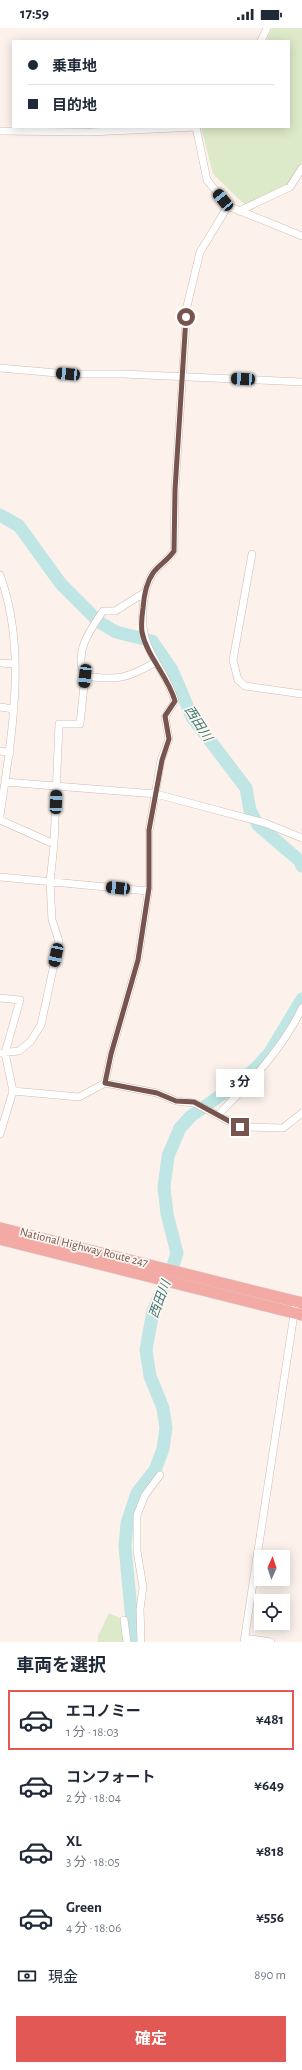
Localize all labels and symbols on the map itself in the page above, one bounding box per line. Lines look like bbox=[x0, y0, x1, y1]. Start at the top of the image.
car bbox=[211, 187, 235, 213]
route start bbox=[177, 308, 195, 326]
car bbox=[56, 367, 80, 381]
car bbox=[231, 372, 255, 386]
car bbox=[78, 663, 92, 689]
water label: 西田川 bbox=[182, 703, 216, 745]
car bbox=[50, 790, 62, 814]
car bbox=[105, 881, 131, 895]
car bbox=[48, 942, 64, 968]
callout: 3 分 bbox=[216, 1069, 264, 1097]
route end bbox=[231, 1118, 249, 1136]
street label: National Highway Route 247 bbox=[18, 1225, 149, 1270]
water label: 西田川 bbox=[147, 1277, 174, 1320]
north arrow bbox=[254, 1550, 290, 1586]

